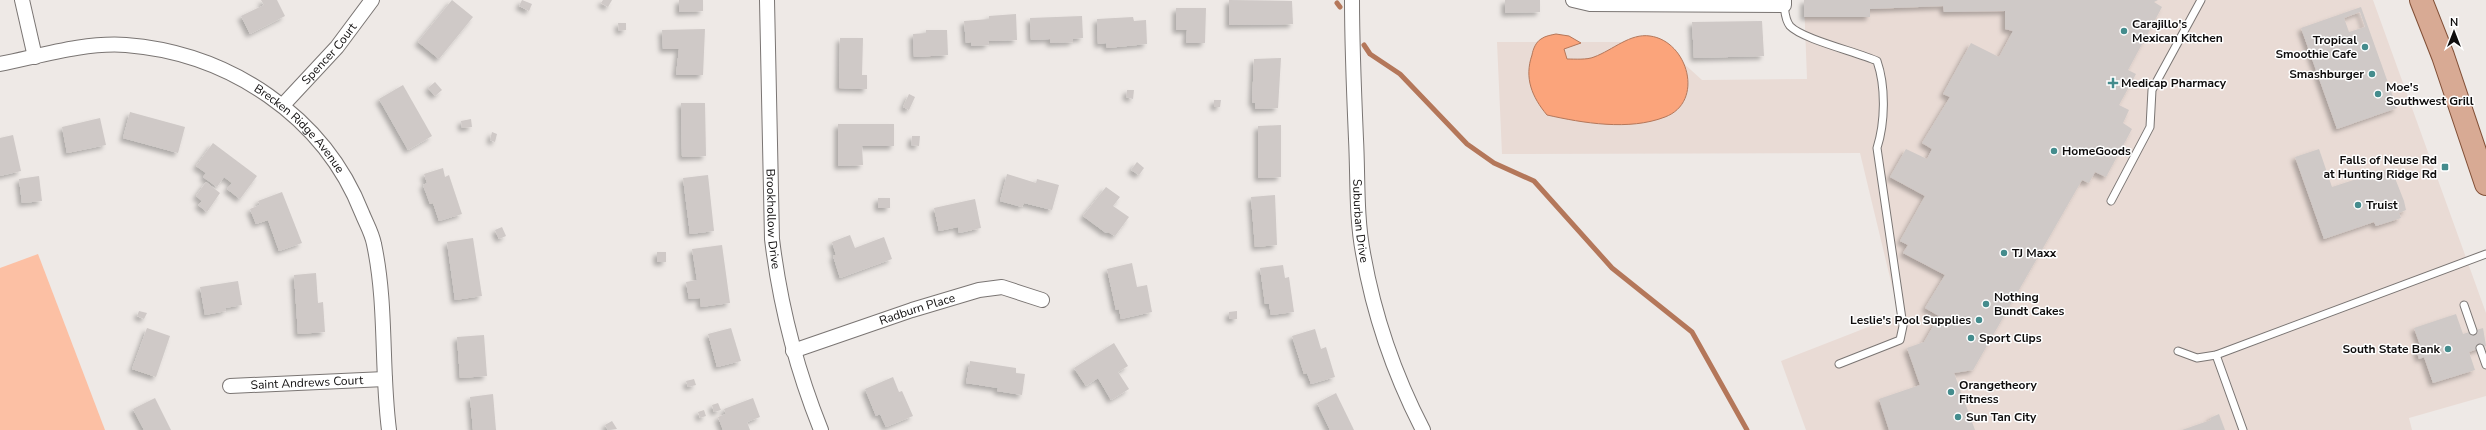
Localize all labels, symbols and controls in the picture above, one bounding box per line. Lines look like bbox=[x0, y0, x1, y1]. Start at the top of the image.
north arrow bbox=[2434, 12, 2474, 52]
text: N bbox=[2450, 15, 2458, 30]
place label: Carajillo's Mexican Kitchen bbox=[2132, 16, 2223, 46]
street label: Spencer Court bbox=[298, 19, 361, 88]
marker: Carajillo's Mexican Kitchen bbox=[2119, 26, 2129, 36]
place label: Tropical Smoothie Cafe bbox=[2275, 32, 2357, 62]
marker: Tropical Smoothie Cafe bbox=[2360, 42, 2370, 52]
place label: Smashburger bbox=[2289, 66, 2364, 82]
marker: Smashburger bbox=[2367, 69, 2377, 79]
place label: Medicap Pharmacy bbox=[2121, 75, 2227, 91]
marker: Medicap Pharmacy bbox=[2108, 78, 2118, 88]
place label: Moe's Southwest Grill bbox=[2386, 79, 2474, 109]
street label: Brecken Ridge Avenue bbox=[251, 80, 348, 176]
marker: Moe's Southwest Grill bbox=[2373, 89, 2383, 99]
place label: HomeGoods bbox=[2062, 143, 2131, 159]
marker: HomeGoods bbox=[2049, 146, 2059, 156]
place label: Falls of Neuse Rd at Hunting Ridge Rd bbox=[2323, 152, 2437, 182]
marker: Falls of Neuse Rd at Hunting Ridge Rd bbox=[2440, 162, 2450, 172]
street label: Brookhollow Drive bbox=[763, 168, 784, 270]
street label: Suburban Drive bbox=[1349, 179, 1373, 264]
place label: Truist bbox=[2366, 197, 2398, 213]
marker: Truist bbox=[2353, 200, 2363, 210]
place label: TJ Maxx bbox=[2012, 245, 2057, 261]
marker: TJ Maxx bbox=[1999, 248, 2009, 258]
place label: Nothing Bundt Cakes bbox=[1994, 289, 2065, 319]
street label: Radburn Place bbox=[877, 290, 957, 329]
marker: Nothing Bundt Cakes bbox=[1981, 299, 1991, 309]
place label: Leslie's Pool Supplies bbox=[1850, 312, 1971, 328]
marker: Leslie's Pool Supplies bbox=[1974, 315, 1984, 325]
place label: Sport Clips bbox=[1979, 330, 2042, 346]
marker: Sport Clips bbox=[1966, 333, 1976, 343]
place label: South State Bank bbox=[2342, 341, 2441, 357]
marker: South State Bank bbox=[2443, 344, 2453, 354]
street label: Saint Andrews Court bbox=[250, 372, 364, 393]
place label: Orangetheory Fitness bbox=[1959, 377, 2037, 407]
marker: Orangetheory Fitness bbox=[1946, 387, 1956, 397]
place label: Sun Tan City bbox=[1966, 409, 2037, 425]
marker: Sun Tan City bbox=[1953, 412, 1963, 422]

